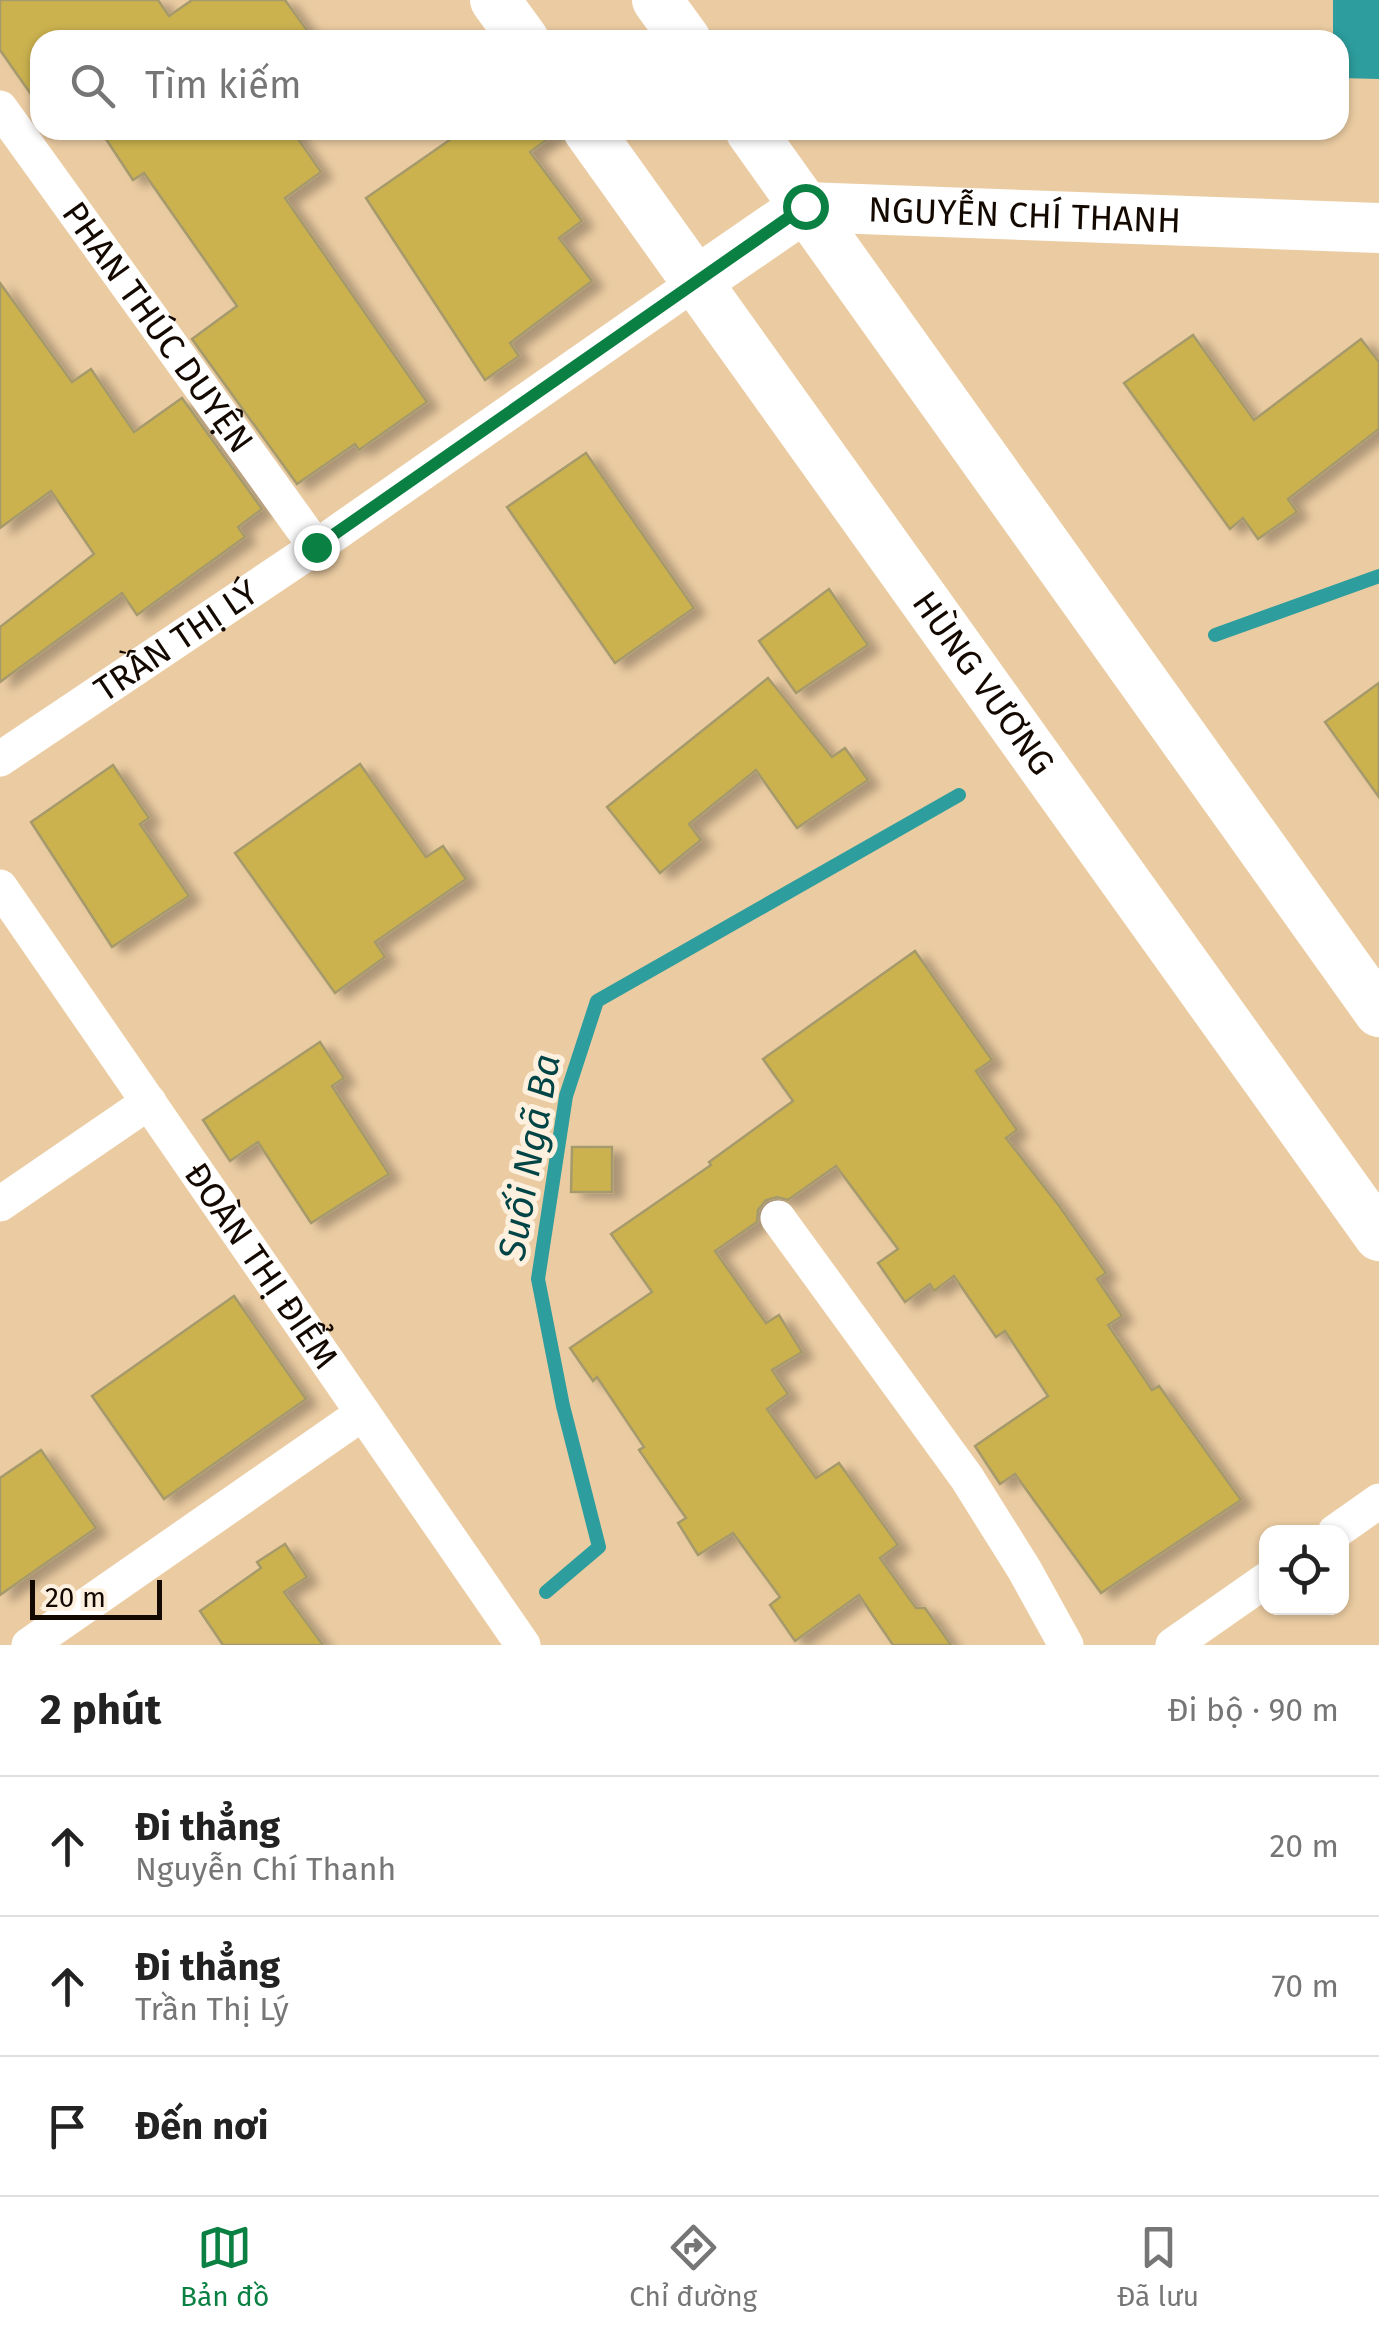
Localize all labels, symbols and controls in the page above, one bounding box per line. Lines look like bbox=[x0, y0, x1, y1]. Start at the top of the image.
search box bbox=[30, 30, 1349, 140]
icon: search bbox=[65, 58, 120, 113]
text: Tìm kiếm bbox=[145, 62, 301, 108]
route start bbox=[783, 184, 829, 230]
street label: NGUYỄN CHÍ THANH bbox=[867, 188, 1182, 242]
street label: PHAN THÚC DUYỆN bbox=[53, 194, 262, 461]
route end bbox=[294, 525, 340, 571]
street label: TRẦN THỊ LÝ bbox=[86, 571, 266, 711]
street label: HÙNG VƯƠNG bbox=[904, 583, 1063, 783]
water label: Suối Ngã Ba bbox=[488, 1050, 570, 1265]
street label: ĐOÀN THỊ ĐIỂM bbox=[176, 1155, 347, 1377]
map controls bbox=[1259, 1525, 1349, 1615]
button: locate bbox=[1259, 1525, 1349, 1615]
scale bar bbox=[30, 1575, 162, 1620]
text: 20 m bbox=[45, 1581, 106, 1614]
text: 2 phút bbox=[40, 1685, 161, 1735]
text: Đi bộ · 90 m bbox=[1168, 1691, 1339, 1729]
text: Đi thẳng bbox=[135, 1804, 280, 1850]
icon: ahead bbox=[40, 1819, 95, 1874]
text: 20 m bbox=[1269, 1827, 1339, 1865]
text: Nguyễn Chí Thanh bbox=[135, 1850, 396, 1888]
text: Đi thẳng bbox=[135, 1944, 280, 1990]
icon: ahead bbox=[40, 1959, 95, 2014]
text: 70 m bbox=[1271, 1967, 1339, 2005]
text: Trần Thị Lý bbox=[135, 1990, 289, 2028]
icon: arrive bbox=[40, 2099, 95, 2154]
text: Đến nơi bbox=[135, 2103, 269, 2149]
tab: Bản đồ bbox=[180, 2220, 269, 2313]
tab: Chỉ đường bbox=[629, 2220, 757, 2313]
tab: Đã lưu bbox=[1117, 2220, 1199, 2313]

